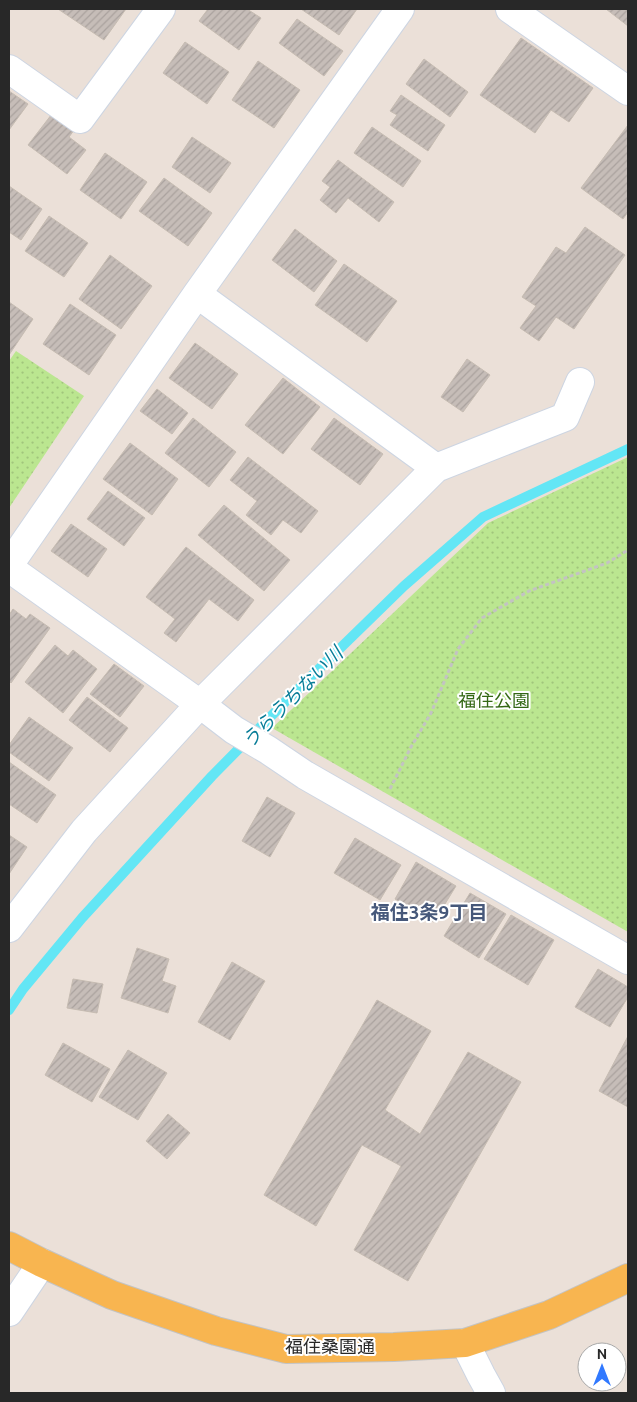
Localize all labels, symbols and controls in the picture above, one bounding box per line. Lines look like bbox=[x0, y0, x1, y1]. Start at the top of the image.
water label: うらうちない川 bbox=[237, 641, 348, 752]
park label: 福住公園 bbox=[458, 690, 530, 710]
district label: 福住3条9丁目 bbox=[371, 901, 487, 923]
street label: 福住桑園通 bbox=[285, 1336, 375, 1356]
north arrow bbox=[577, 1342, 627, 1392]
text: N bbox=[597, 1346, 607, 1362]

